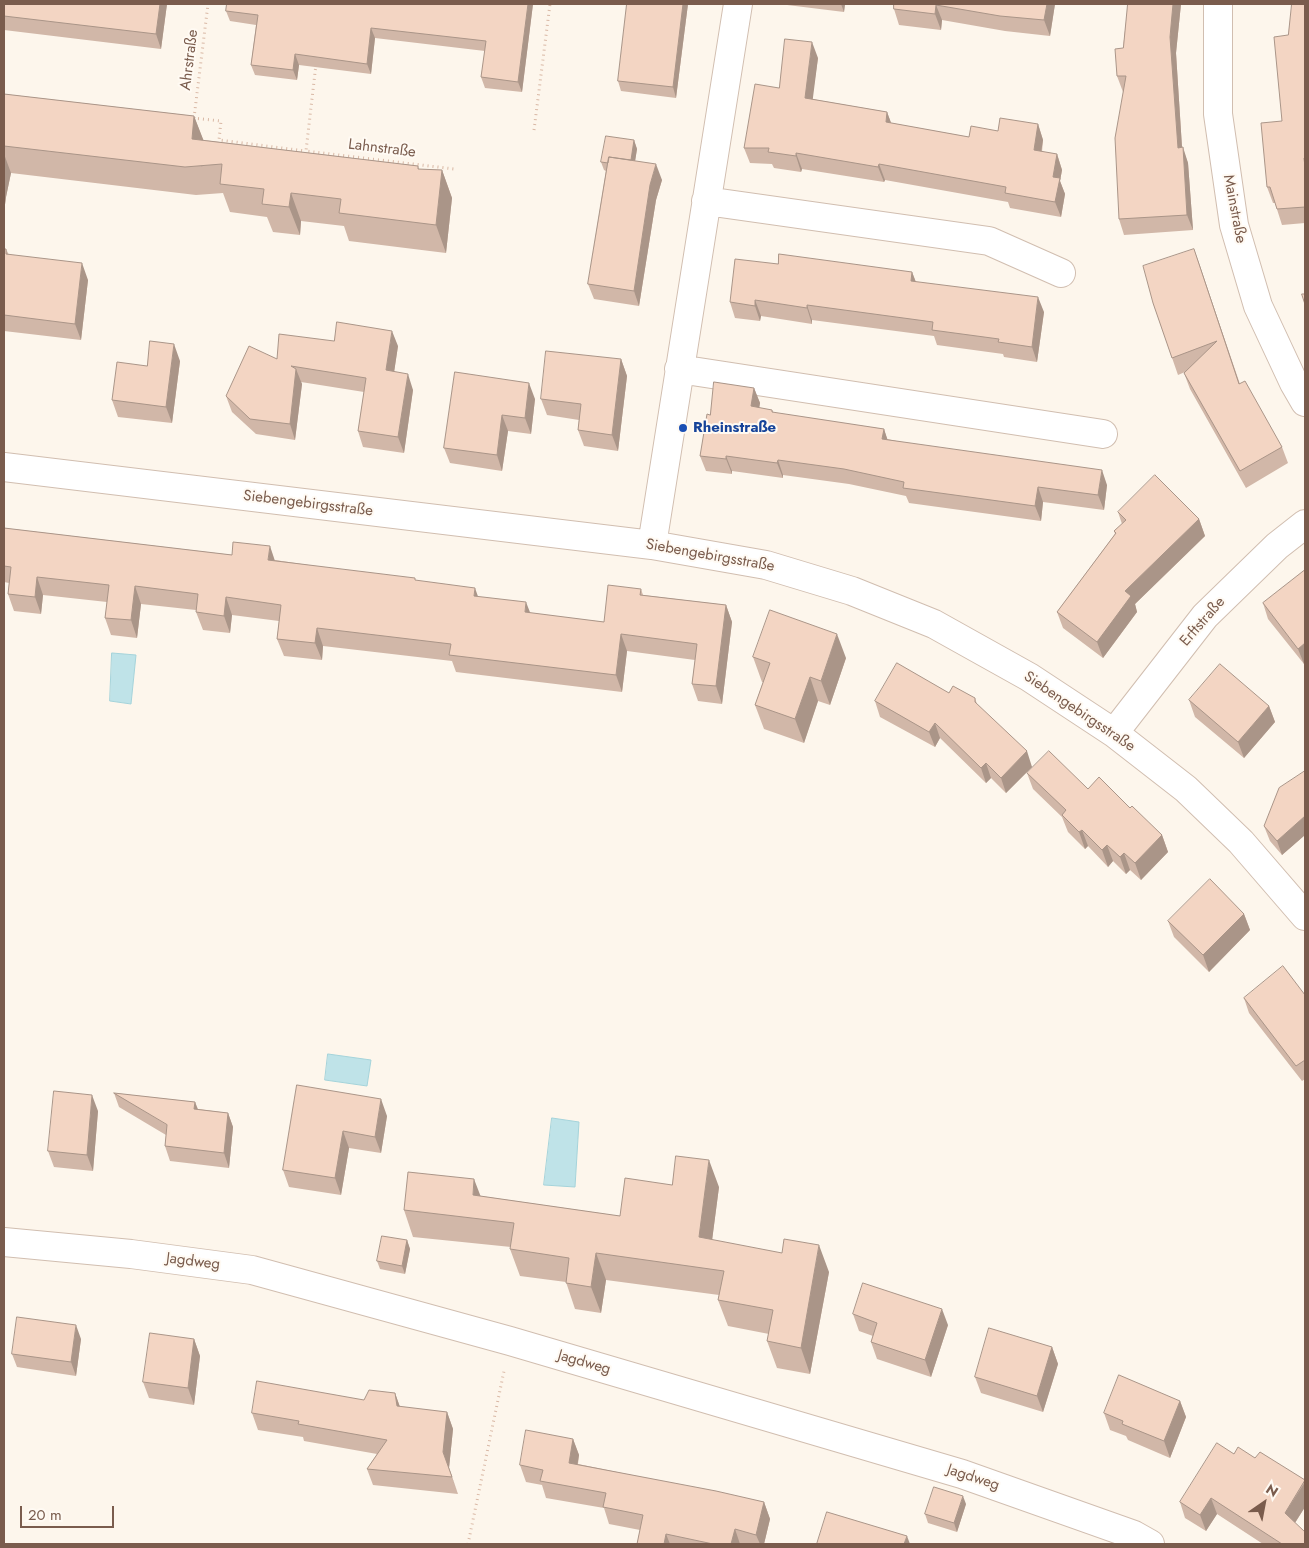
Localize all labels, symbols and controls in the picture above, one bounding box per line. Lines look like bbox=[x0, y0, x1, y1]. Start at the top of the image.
street label: Ahrstraße bbox=[177, 29, 203, 91]
street label: Lahnstraße bbox=[347, 136, 417, 162]
street label: Mainstraße bbox=[1219, 173, 1249, 245]
place label: Rheinstraße bbox=[693, 419, 776, 437]
marker: Rheinstraße bbox=[677, 422, 689, 434]
street label: Siebengebirgsstraße bbox=[242, 487, 374, 521]
street label: Siebengebirgsstraße bbox=[644, 536, 776, 576]
street label: Erftstraße bbox=[1177, 594, 1229, 650]
street label: Siebengebirgsstraße bbox=[1020, 668, 1138, 756]
street label: Jagdweg bbox=[165, 1250, 221, 1274]
street label: Jagdweg bbox=[555, 1347, 613, 1379]
street label: Jagdweg bbox=[944, 1461, 1002, 1495]
north arrow bbox=[1239, 1478, 1289, 1528]
text: N bbox=[1262, 1479, 1282, 1502]
scale bar bbox=[22, 1496, 116, 1528]
text: 20 m bbox=[28, 1504, 62, 1526]

